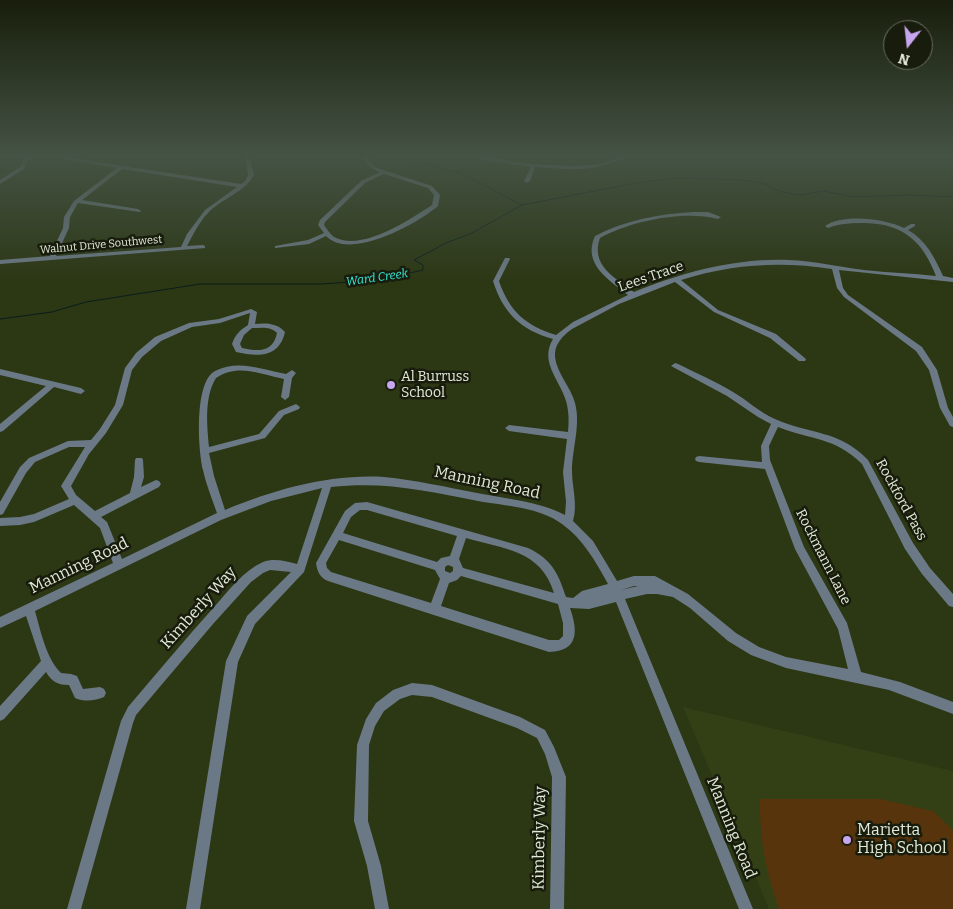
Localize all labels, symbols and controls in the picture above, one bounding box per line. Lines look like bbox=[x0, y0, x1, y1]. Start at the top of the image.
north arrow bbox=[883, 20, 933, 70]
text: N bbox=[896, 49, 912, 69]
street label: Walnut Drive Southwest bbox=[39, 233, 163, 257]
street label: Lees Trace bbox=[616, 258, 686, 296]
water label: Ward Creek bbox=[345, 267, 409, 289]
place label: Al Burruss School bbox=[401, 369, 469, 402]
marker: Al Burruss School bbox=[385, 379, 397, 391]
street label: Rockford Pass bbox=[872, 456, 930, 544]
street label: Manning Road bbox=[432, 462, 542, 504]
street label: Rockmann Lane bbox=[792, 506, 854, 608]
street label: Manning Road bbox=[26, 534, 132, 598]
street label: Kimberly Way bbox=[157, 563, 241, 653]
street label: Manning Road bbox=[702, 774, 760, 882]
street label: Kimberly Way bbox=[529, 786, 551, 890]
place label: Marietta High School bbox=[857, 821, 947, 859]
marker: Marietta High School bbox=[841, 834, 853, 846]

